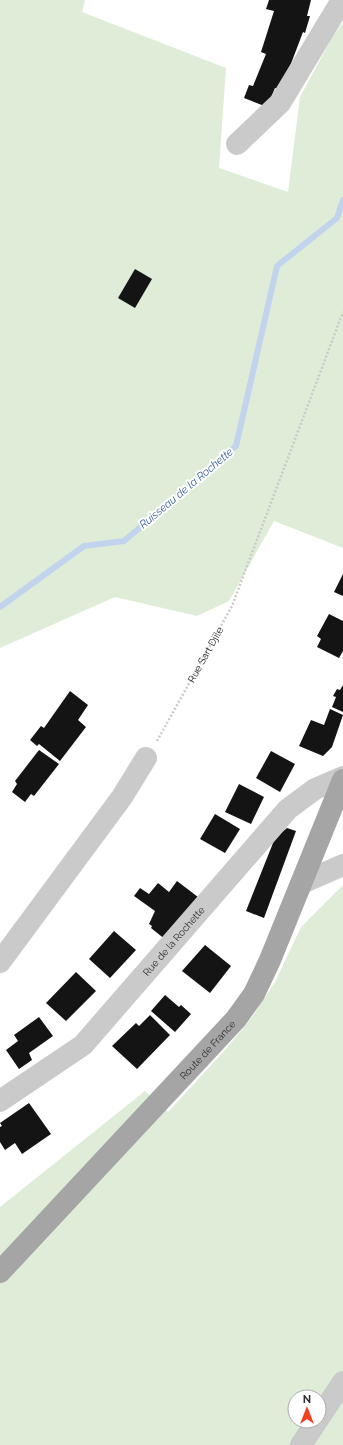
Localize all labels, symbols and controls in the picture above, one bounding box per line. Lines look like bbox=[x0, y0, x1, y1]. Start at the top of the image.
water label: Ruisseau de la Rochette bbox=[137, 445, 236, 531]
street label: Rue Sart Djîle bbox=[186, 625, 225, 684]
street label: Rue de la Rochette bbox=[141, 904, 207, 978]
street label: Route de France bbox=[178, 1018, 238, 1082]
north arrow bbox=[287, 1389, 327, 1429]
text: N bbox=[303, 1393, 311, 1406]

